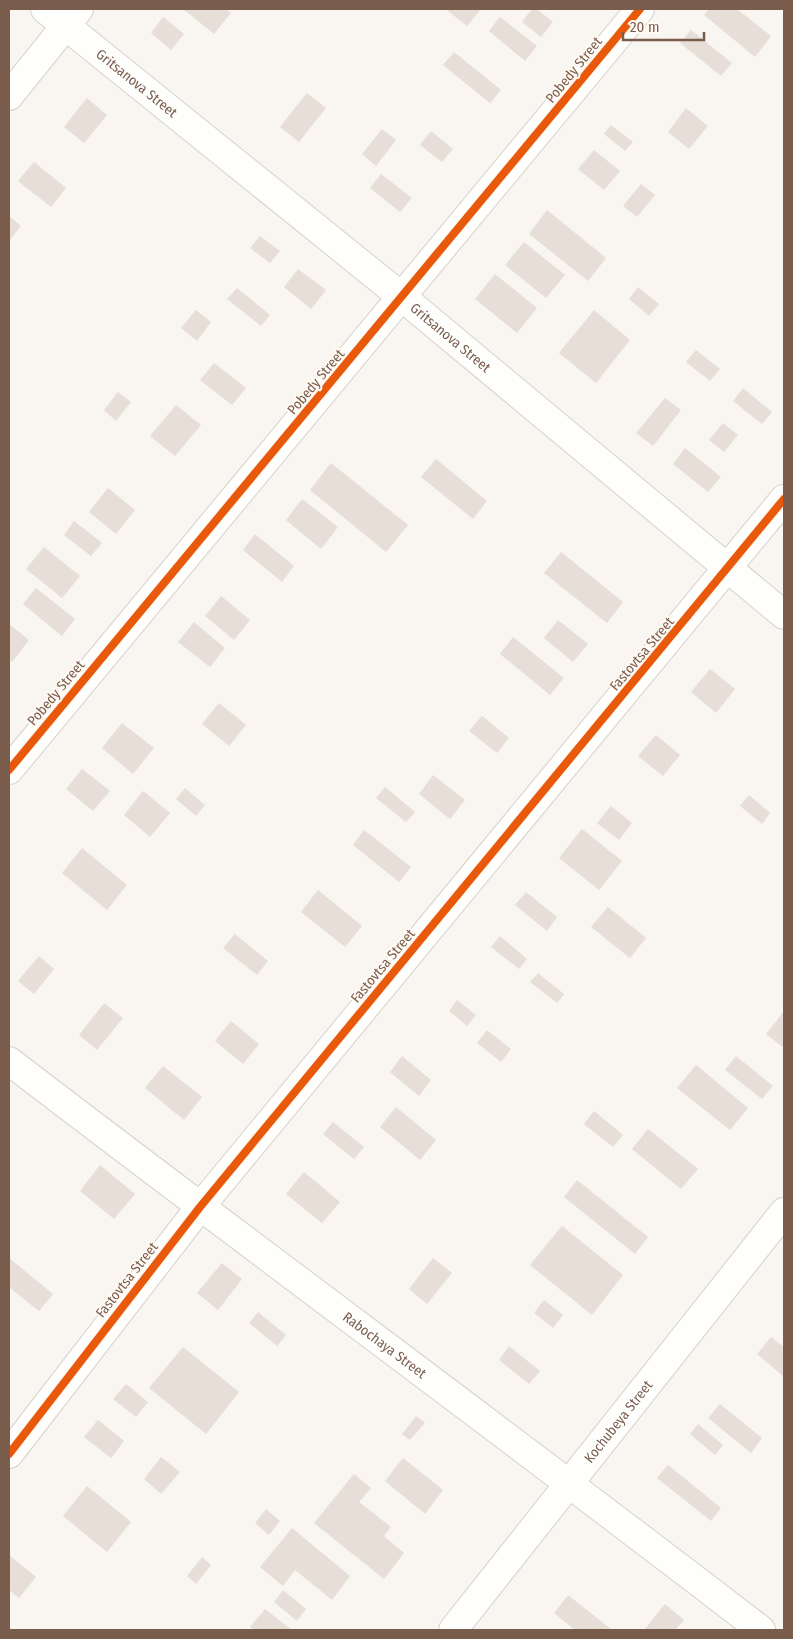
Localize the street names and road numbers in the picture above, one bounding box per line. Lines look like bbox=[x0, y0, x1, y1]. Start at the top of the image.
street label: Pobedy Street bbox=[542, 33, 606, 106]
street label: Gritsanova Street bbox=[93, 45, 181, 121]
street label: Gritsanova Street bbox=[407, 299, 495, 376]
street label: Pobedy Street bbox=[284, 346, 349, 418]
street label: Fastovtsa Street bbox=[606, 613, 678, 694]
street label: Pobedy Street bbox=[24, 657, 89, 729]
street label: Fastovtsa Street bbox=[347, 925, 419, 1006]
street label: Fastovtsa Street bbox=[92, 1239, 162, 1321]
street label: Rabochaya Street bbox=[340, 1308, 430, 1382]
street label: Kochubeya Street bbox=[580, 1377, 656, 1466]

